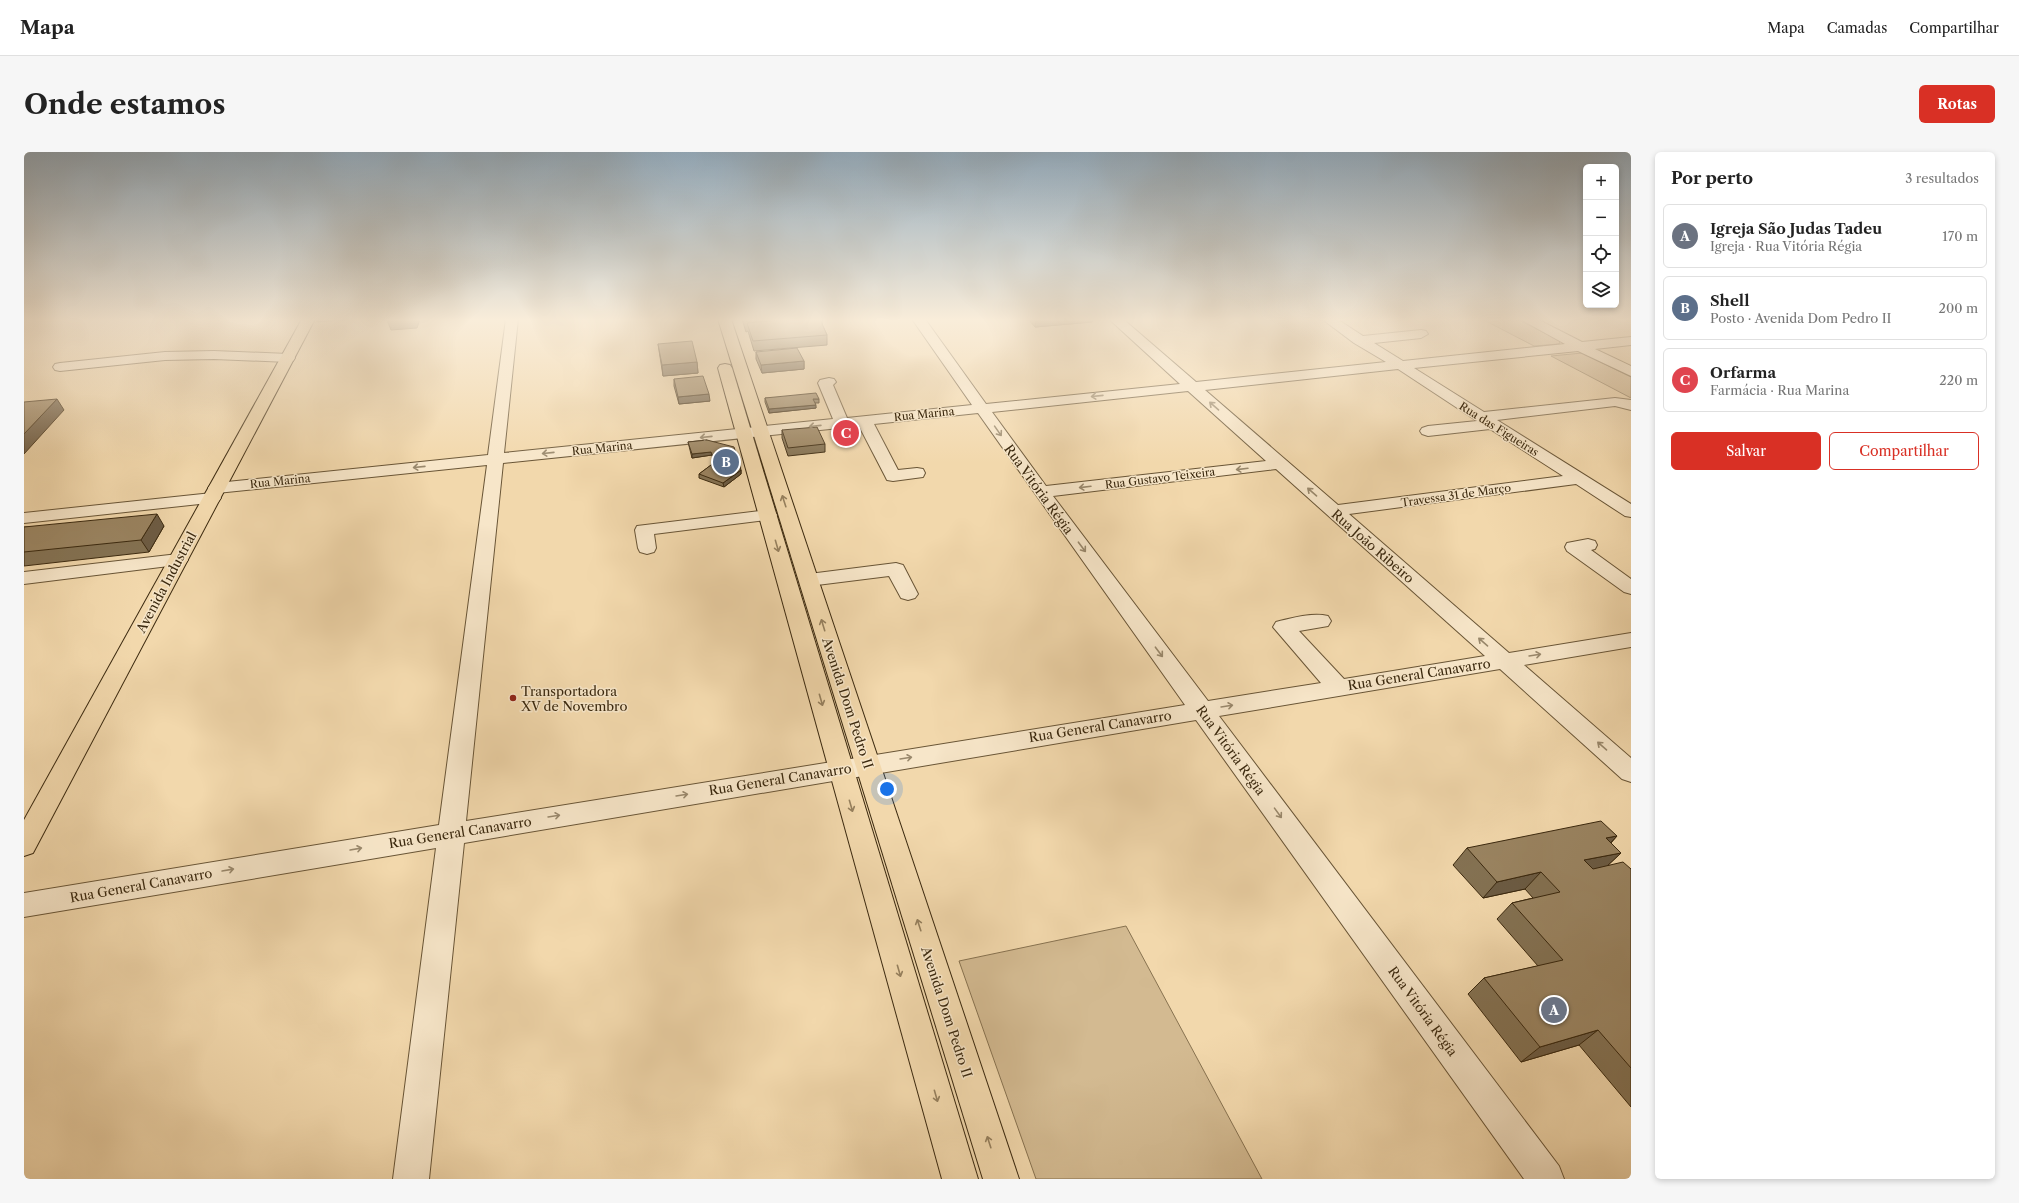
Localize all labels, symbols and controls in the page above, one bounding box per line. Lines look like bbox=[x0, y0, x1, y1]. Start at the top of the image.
text: Mapa bbox=[20, 16, 75, 39]
text: Mapa bbox=[1767, 19, 1805, 37]
text: Camadas bbox=[1827, 19, 1887, 37]
text: Compartilhar bbox=[1909, 19, 1999, 37]
button: Rotas bbox=[1919, 85, 1995, 123]
text: Onde estamos bbox=[24, 87, 225, 121]
map controls bbox=[1583, 164, 1619, 308]
button: + bbox=[1583, 164, 1619, 200]
text: Por perto bbox=[1671, 168, 1753, 188]
text: 3 resultados bbox=[1905, 170, 1979, 186]
button: − bbox=[1583, 200, 1619, 236]
text: Igreja São Judas Tadeu bbox=[1710, 219, 1882, 238]
text: A bbox=[1680, 228, 1690, 244]
text: 170 m bbox=[1942, 228, 1978, 244]
button: locate bbox=[1583, 236, 1619, 272]
text: Igreja · Rua Vitória Régia bbox=[1710, 238, 1862, 254]
button: layers bbox=[1583, 272, 1619, 308]
text: Shell bbox=[1710, 291, 1749, 310]
text: B bbox=[1680, 300, 1690, 316]
text: 200 m bbox=[1938, 300, 1978, 316]
text: Posto · Avenida Dom Pedro II bbox=[1710, 310, 1891, 326]
text: Orfarma bbox=[1710, 363, 1776, 382]
text: C bbox=[1680, 372, 1690, 388]
text: 220 m bbox=[1939, 372, 1978, 388]
text: Farmácia · Rua Marina bbox=[1710, 382, 1849, 398]
one-way arrow bbox=[1091, 393, 1104, 400]
street label: Rua das Figueiras bbox=[1457, 399, 1542, 459]
one-way arrow bbox=[1209, 401, 1219, 411]
street label: Rua Marina bbox=[893, 404, 955, 424]
pin: C bbox=[833, 418, 859, 448]
one-way arrow bbox=[809, 422, 822, 430]
one-way arrow bbox=[994, 425, 1002, 436]
button: Salvar bbox=[1671, 432, 1821, 470]
button: Compartilhar bbox=[1829, 432, 1979, 470]
one-way arrow bbox=[700, 433, 713, 441]
street label: Rua Marina bbox=[571, 438, 633, 458]
street label: Rua Vitória Régia bbox=[1001, 441, 1077, 537]
pin: B bbox=[713, 447, 739, 477]
one-way arrow bbox=[542, 450, 555, 457]
one-way arrow bbox=[413, 463, 426, 470]
street label: Rua Gustavo Teixeira bbox=[1104, 464, 1216, 492]
one-way arrow bbox=[1235, 465, 1248, 472]
street label: Rua Marina bbox=[249, 471, 311, 491]
street label: Travessa 31 de Março bbox=[1400, 480, 1512, 510]
one-way arrow bbox=[1079, 483, 1092, 491]
one-way arrow bbox=[1306, 487, 1317, 496]
one-way arrow bbox=[779, 495, 787, 507]
street label: Rua João Ribeiro bbox=[1328, 506, 1418, 586]
street label: Avenida Industrial bbox=[132, 529, 199, 636]
one-way arrow bbox=[774, 539, 781, 552]
one-way arrow bbox=[1078, 542, 1086, 553]
one-way arrow bbox=[819, 618, 826, 631]
street label: Avenida Dom Pedro II bbox=[819, 634, 877, 771]
one-way arrow bbox=[1478, 638, 1488, 647]
one-way arrow bbox=[1155, 646, 1163, 657]
one-way arrow bbox=[1528, 651, 1541, 659]
street label: Rua General Canavarro bbox=[1347, 655, 1492, 693]
place label: Transportadora XV de Novembro bbox=[520, 683, 627, 714]
marker: Transportadora XV de Novembro bbox=[508, 693, 518, 703]
one-way arrow bbox=[818, 694, 825, 707]
one-way arrow bbox=[1221, 701, 1234, 709]
street label: Rua Vitória Régia bbox=[1193, 702, 1269, 798]
street label: Rua General Canavarro bbox=[1028, 707, 1173, 745]
one-way arrow bbox=[1596, 742, 1607, 751]
one-way arrow bbox=[899, 754, 912, 762]
street label: Rua General Canavarro bbox=[708, 760, 853, 798]
your location bbox=[877, 779, 897, 799]
one-way arrow bbox=[675, 791, 688, 799]
one-way arrow bbox=[848, 800, 855, 813]
one-way arrow bbox=[1274, 807, 1282, 818]
one-way arrow bbox=[547, 812, 560, 820]
street label: Rua General Canavarro bbox=[388, 813, 533, 851]
one-way arrow bbox=[349, 845, 362, 853]
street label: Rua General Canavarro bbox=[69, 865, 213, 905]
one-way arrow bbox=[221, 866, 234, 874]
one-way arrow bbox=[915, 919, 922, 932]
street label: Avenida Dom Pedro II bbox=[918, 943, 976, 1080]
street label: Rua Vitória Régia bbox=[1385, 963, 1461, 1059]
one-way arrow bbox=[896, 965, 903, 978]
pin: A bbox=[1541, 995, 1567, 1025]
one-way arrow bbox=[933, 1089, 940, 1102]
one-way arrow bbox=[985, 1136, 992, 1149]

